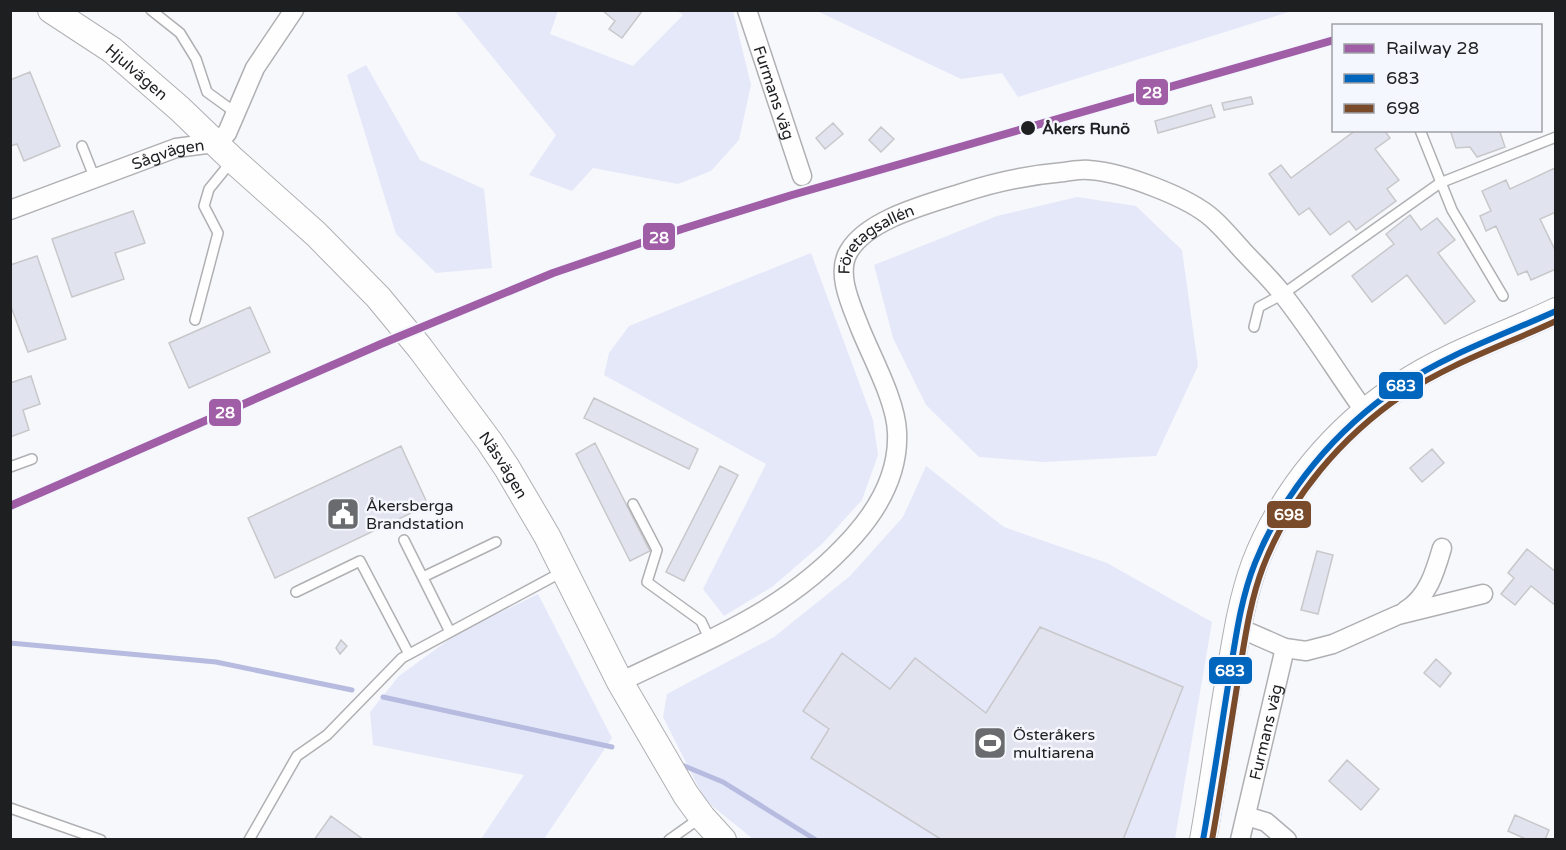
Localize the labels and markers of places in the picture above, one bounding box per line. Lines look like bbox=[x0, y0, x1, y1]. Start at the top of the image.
marker: Åkers Runö bbox=[1019, 119, 1037, 137]
place label: Åkers Runö bbox=[1042, 119, 1130, 139]
public building icon: Åkersberga Brandstation bbox=[325, 496, 361, 532]
place label: Åkersberga Brandstation bbox=[366, 496, 464, 534]
sports icon: Österåkers multiarena bbox=[972, 725, 1008, 761]
place label: Österåkers multiarena bbox=[1013, 725, 1095, 763]

